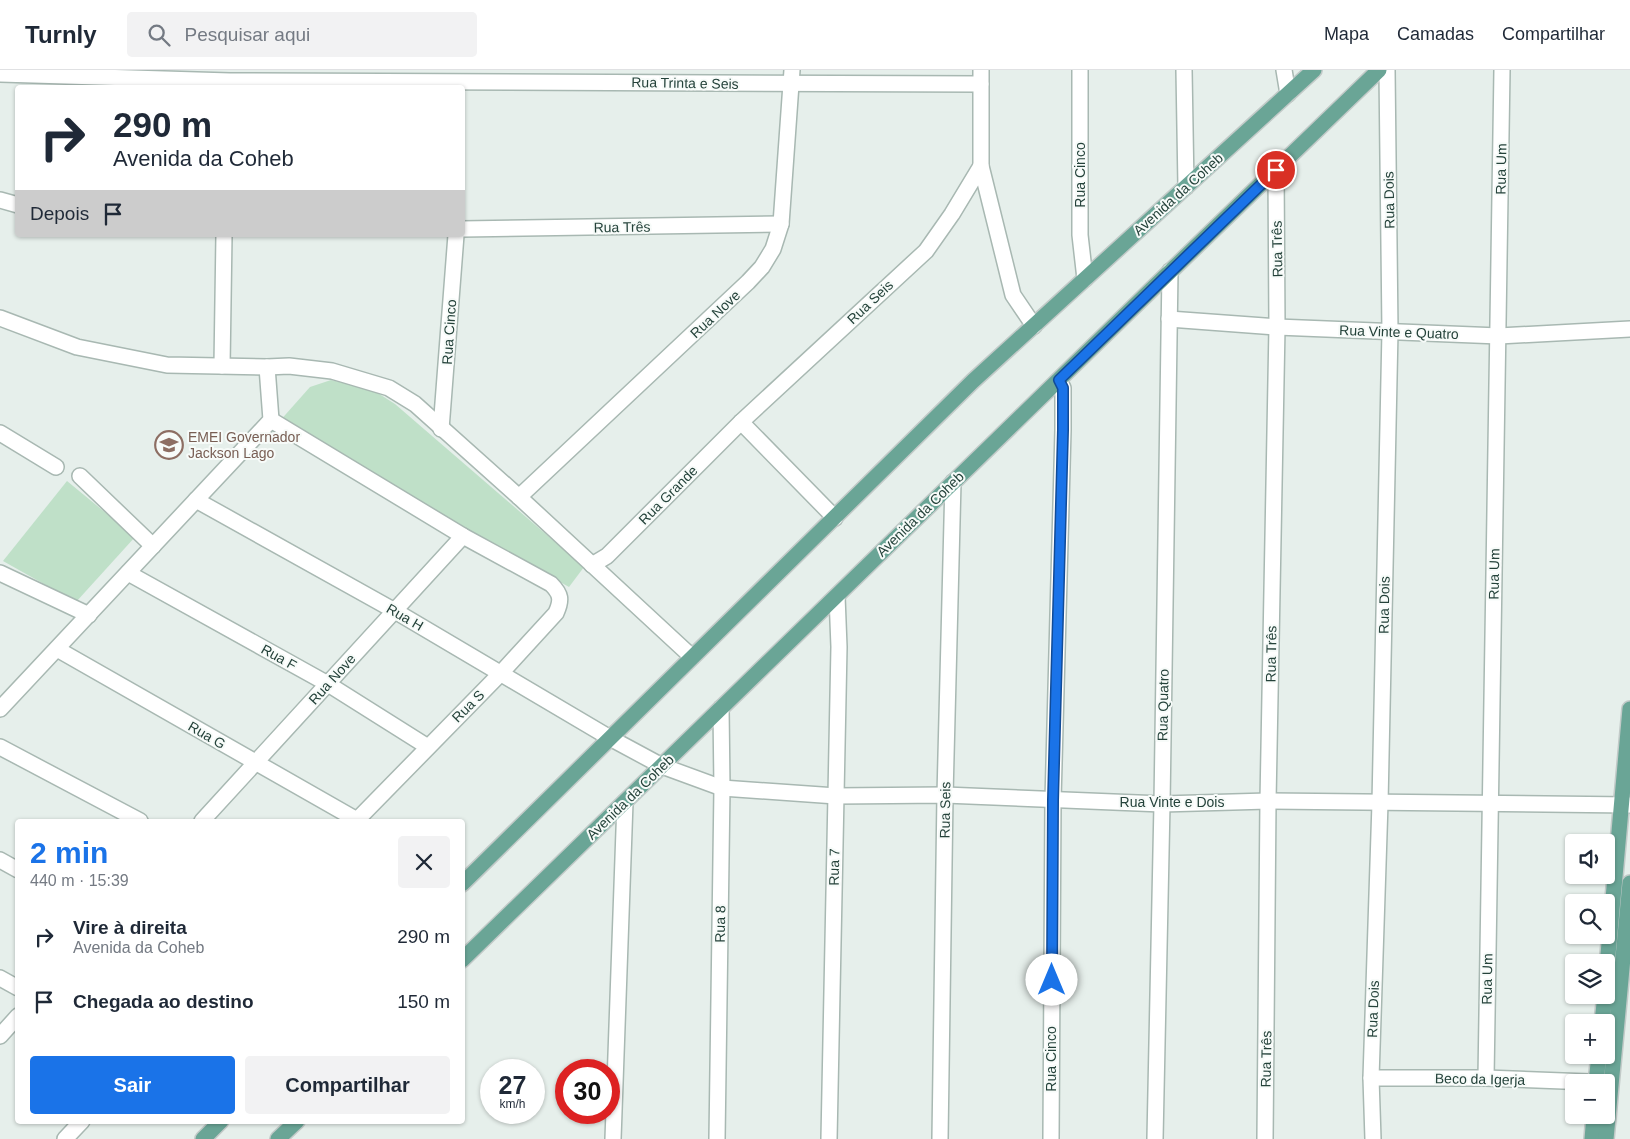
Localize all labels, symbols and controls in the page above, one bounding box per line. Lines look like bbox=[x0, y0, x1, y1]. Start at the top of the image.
search box bbox=[127, 12, 477, 57]
text: Turnly bbox=[25, 21, 97, 48]
icon: search bbox=[145, 21, 173, 49]
text: Pesquisar aqui bbox=[185, 24, 310, 45]
text: Mapa bbox=[1324, 24, 1369, 44]
text: Camadas bbox=[1397, 24, 1474, 44]
text: Compartilhar bbox=[1502, 24, 1605, 44]
street label: Rua Trinta e Seis bbox=[631, 74, 739, 92]
icon: right bbox=[30, 105, 95, 170]
text: 290 m bbox=[113, 105, 212, 144]
street label: Rua Cinco bbox=[1072, 142, 1088, 208]
street label: Rua Um bbox=[1493, 143, 1509, 195]
text: Avenida da Coheb bbox=[113, 146, 294, 171]
street label: Avenida da Coheb bbox=[1130, 149, 1226, 238]
pin bbox=[1255, 149, 1297, 191]
icon: arrive bbox=[1262, 156, 1290, 184]
street label: Rua Dois bbox=[1380, 171, 1398, 229]
icon: arrive bbox=[99, 200, 127, 228]
text: Depois bbox=[30, 203, 89, 224]
street label: Rua Três bbox=[593, 219, 651, 235]
street label: Rua Três bbox=[1269, 220, 1285, 278]
street label: Rua Seis bbox=[844, 277, 896, 327]
street label: Rua Nove bbox=[687, 287, 743, 341]
street label: Rua Cinco bbox=[439, 299, 459, 365]
street label: Rua Vinte e Quatro bbox=[1339, 322, 1459, 342]
place label: EMEI Governador Jackson Lago bbox=[188, 429, 300, 461]
school or university icon: EMEI Governador Jackson Lago bbox=[154, 430, 184, 460]
street label: Rua Grande bbox=[635, 462, 701, 528]
street label: Avenida da Coheb bbox=[873, 468, 967, 560]
street label: Rua Um bbox=[1486, 548, 1502, 600]
street label: Rua Dois bbox=[1375, 576, 1393, 634]
street label: Rua H bbox=[384, 600, 426, 634]
street label: Rua Três bbox=[1263, 625, 1279, 683]
street label: Rua F bbox=[258, 641, 300, 673]
street label: Rua Nove bbox=[305, 650, 359, 707]
street label: Rua Quatro bbox=[1154, 668, 1172, 741]
street label: Rua S bbox=[449, 687, 487, 725]
street label: Rua G bbox=[185, 718, 229, 752]
street label: Avenida da Coheb bbox=[583, 751, 677, 843]
street label: Rua Seis bbox=[937, 781, 953, 839]
street label: Rua Vinte e Dois bbox=[1120, 794, 1224, 810]
map controls bbox=[1565, 834, 1615, 1124]
button: sound bbox=[1565, 834, 1615, 884]
text: 2 min bbox=[30, 836, 108, 869]
button: close bbox=[398, 836, 450, 888]
street label: Rua 7 bbox=[826, 848, 842, 886]
text: 440 m · 15:39 bbox=[30, 872, 129, 889]
button: search bbox=[1565, 894, 1615, 944]
street label: Rua 8 bbox=[712, 905, 728, 943]
text: Vire à direita bbox=[73, 917, 187, 938]
icon: right bbox=[30, 923, 58, 951]
text: 290 m bbox=[397, 926, 450, 947]
text: Avenida da Coheb bbox=[73, 939, 204, 956]
position arrow bbox=[1025, 953, 1077, 1005]
street label: Rua Um bbox=[1479, 953, 1495, 1005]
button: layers bbox=[1565, 954, 1615, 1004]
street label: Rua Dois bbox=[1364, 980, 1382, 1038]
icon: arrive bbox=[30, 988, 58, 1016]
text: Chegada ao destino bbox=[73, 991, 254, 1012]
text: 150 m bbox=[397, 991, 450, 1012]
button: + bbox=[1565, 1014, 1615, 1064]
street label: Rua Cinco bbox=[1043, 1026, 1059, 1092]
street label: Rua Três bbox=[1258, 1030, 1274, 1088]
button: Sair bbox=[30, 1056, 235, 1114]
button: Compartilhar bbox=[245, 1056, 450, 1114]
speed limit sign: 30 bbox=[555, 1059, 620, 1124]
street label: Beco da Igerja bbox=[1435, 1070, 1525, 1088]
text: 27 bbox=[499, 1071, 526, 1099]
button: − bbox=[1565, 1074, 1615, 1124]
text: km/h bbox=[499, 1097, 526, 1111]

